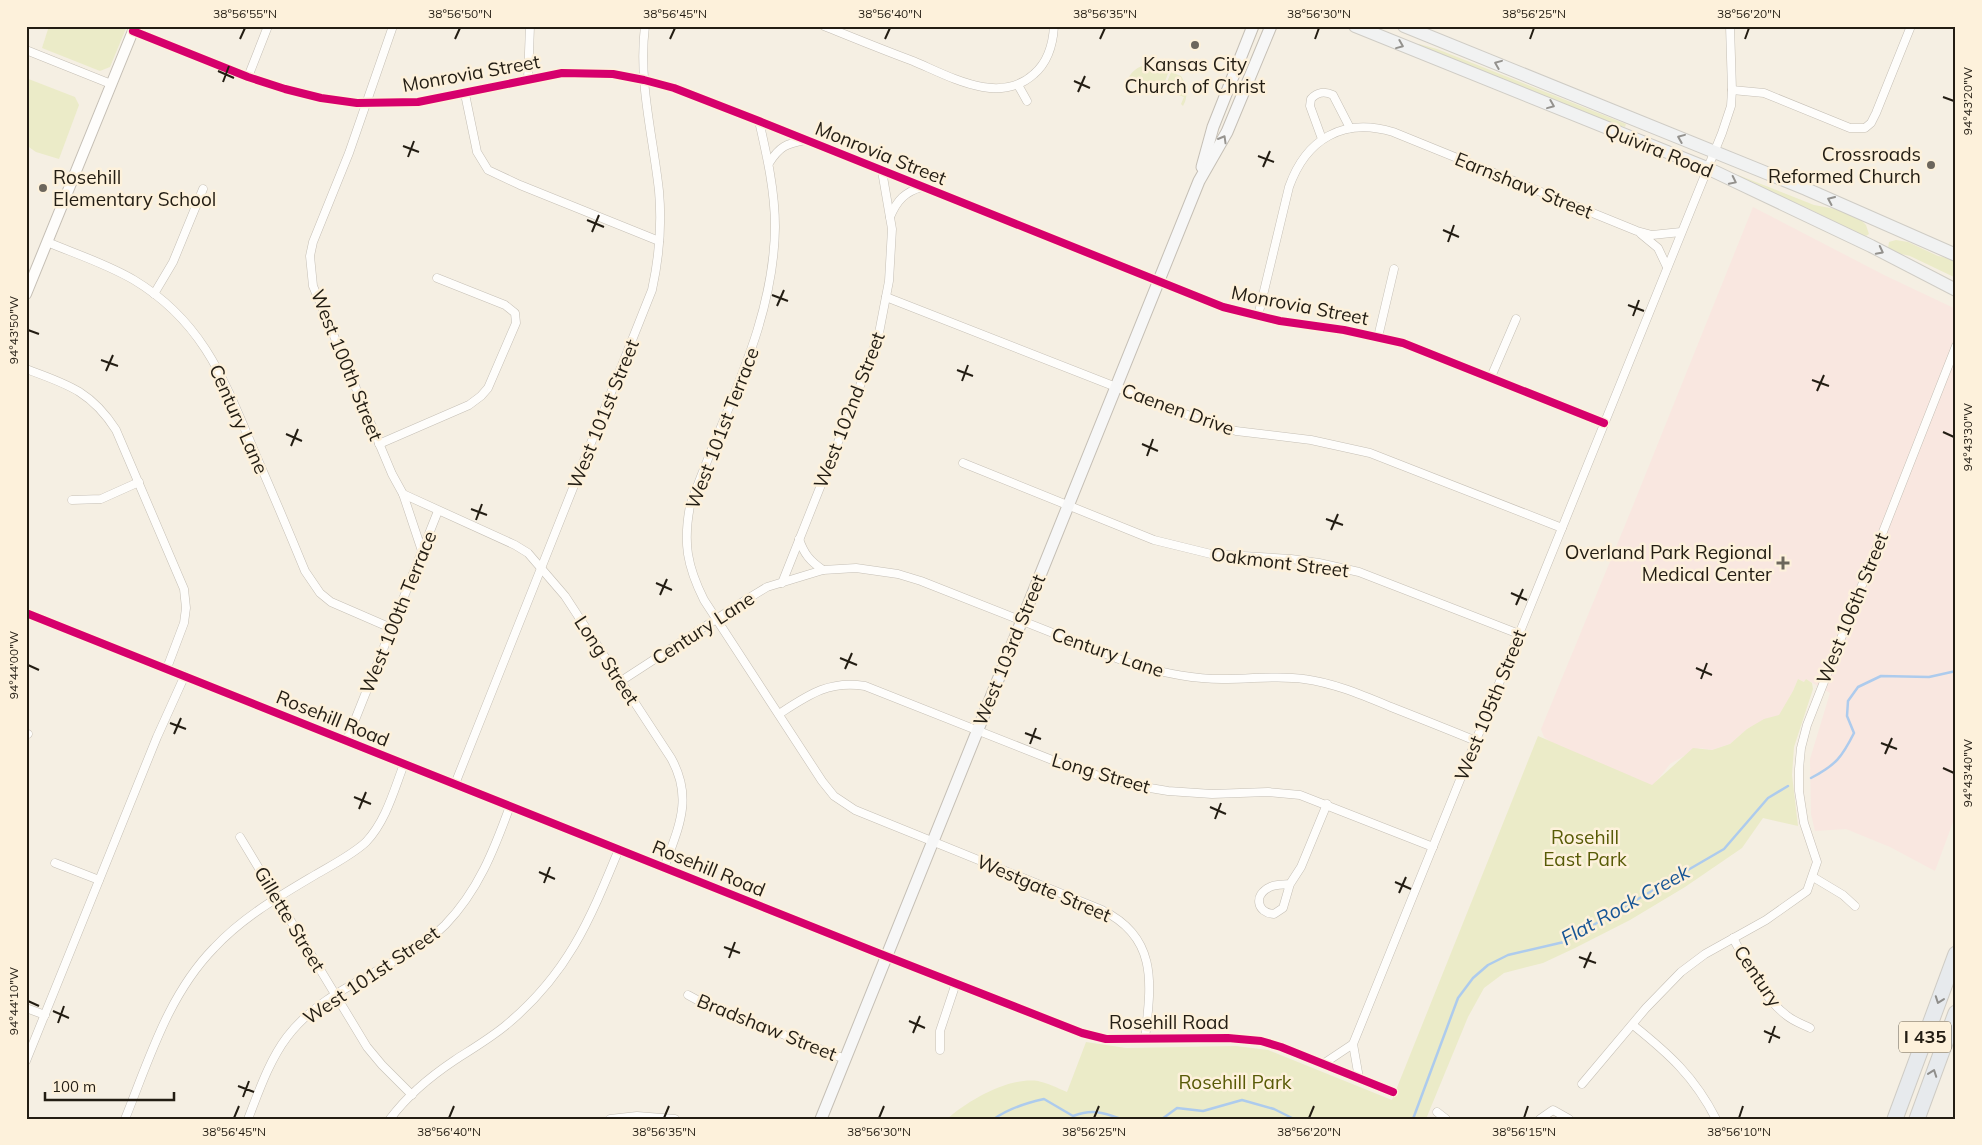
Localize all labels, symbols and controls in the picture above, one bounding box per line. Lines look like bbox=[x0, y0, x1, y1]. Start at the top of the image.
text: 38°56'55"N bbox=[213, 6, 277, 21]
text: 38°56'50"N bbox=[428, 6, 492, 21]
text: 38°56'45"N bbox=[643, 6, 707, 21]
text: 38°56'40"N bbox=[858, 6, 922, 21]
text: 38°56'35"N bbox=[1073, 6, 1137, 21]
text: 38°56'30"N bbox=[1287, 6, 1351, 21]
text: 38°56'25"N bbox=[1502, 6, 1566, 21]
text: 38°56'20"N bbox=[1717, 6, 1781, 21]
marker: Kansas City Church of Christ bbox=[1189, 39, 1201, 51]
one-way arrow bbox=[1396, 39, 1404, 49]
street label: Monrovia Street bbox=[400, 49, 542, 97]
place label: Kansas City Church of Christ bbox=[1124, 52, 1266, 98]
one-way arrow bbox=[1494, 60, 1503, 70]
text: 94°43'20"W bbox=[1960, 67, 1975, 135]
one-way arrow bbox=[1546, 99, 1555, 110]
street label: Monrovia Street bbox=[812, 116, 950, 190]
street label: Quivira Road bbox=[1601, 117, 1717, 183]
one-way arrow bbox=[1677, 133, 1686, 144]
one-way arrow bbox=[1217, 135, 1227, 144]
place label: Crossroads Reformed Church bbox=[1768, 142, 1921, 188]
street label: Earnshaw Street bbox=[1452, 146, 1597, 224]
marker: Crossroads Reformed Church bbox=[1925, 159, 1937, 171]
place label: Rosehill Elementary School bbox=[53, 165, 216, 211]
one-way arrow bbox=[1728, 175, 1737, 185]
marker: Rosehill Elementary School bbox=[37, 182, 49, 194]
one-way arrow bbox=[1827, 195, 1836, 206]
one-way arrow bbox=[1875, 245, 1884, 255]
street label: Monrovia Street bbox=[1229, 280, 1371, 330]
street label: West 100th Street bbox=[306, 286, 388, 444]
text: 94°43'50"W bbox=[6, 296, 21, 364]
street label: West 102nd Street bbox=[808, 328, 890, 492]
street label: West 101st Street bbox=[562, 335, 644, 492]
street label: West 101st Terrace bbox=[680, 344, 764, 512]
street label: Century Lane bbox=[204, 361, 274, 477]
street label: Caenen Drive bbox=[1119, 378, 1237, 440]
text: 94°43'30"W bbox=[1960, 403, 1975, 471]
street label: West 100th Terrace bbox=[354, 527, 442, 697]
street label: West 106th Street bbox=[1811, 529, 1893, 687]
place label: Overland Park Regional Medical Center bbox=[1565, 540, 1772, 586]
street label: Oakmont Street bbox=[1210, 542, 1351, 582]
marker: Overland Park Regional Medical Center bbox=[1776, 556, 1790, 570]
street label: West 103rd Street bbox=[968, 570, 1050, 729]
street label: Century Lane bbox=[647, 586, 759, 670]
street label: Long Street bbox=[569, 611, 645, 709]
street label: Century Lane bbox=[1049, 622, 1167, 682]
street label: West 105th Street bbox=[1449, 626, 1531, 784]
text: 94°44'00"W bbox=[6, 631, 21, 699]
street label: Rosehill Road bbox=[273, 684, 393, 752]
text: 94°43'40"W bbox=[1960, 739, 1975, 807]
street label: Long Street bbox=[1049, 748, 1153, 799]
park label: Rosehill East Park bbox=[1543, 825, 1627, 871]
street label: Rosehill Road bbox=[649, 834, 769, 902]
street label: Westgate Street bbox=[973, 849, 1115, 927]
water label: Flat Rock Creek bbox=[1556, 858, 1694, 950]
street label: Gillette Street bbox=[249, 862, 331, 976]
street label: West 101st Street bbox=[298, 920, 444, 1029]
street label: Century bbox=[1729, 941, 1787, 1011]
text: 94°44'10"W bbox=[6, 967, 21, 1035]
street label: Bradshaw Street bbox=[694, 988, 841, 1066]
one-way arrow bbox=[1935, 995, 1945, 1004]
street label: Rosehill Road bbox=[1109, 1010, 1229, 1034]
road number: I 435 bbox=[1899, 1022, 1951, 1052]
one-way arrow bbox=[1927, 1069, 1937, 1078]
scale bar bbox=[45, 1070, 174, 1102]
park label: Rosehill Park bbox=[1178, 1070, 1292, 1094]
text: 100 m bbox=[52, 1077, 96, 1096]
text: 38°56'45"N bbox=[202, 1124, 266, 1139]
text: 38°56'40"N bbox=[417, 1124, 481, 1139]
text: 38°56'35"N bbox=[632, 1124, 696, 1139]
text: 38°56'30"N bbox=[847, 1124, 911, 1139]
text: 38°56'25"N bbox=[1062, 1124, 1126, 1139]
text: 38°56'20"N bbox=[1277, 1124, 1341, 1139]
text: 38°56'15"N bbox=[1492, 1124, 1556, 1139]
text: 38°56'10"N bbox=[1707, 1124, 1771, 1139]

